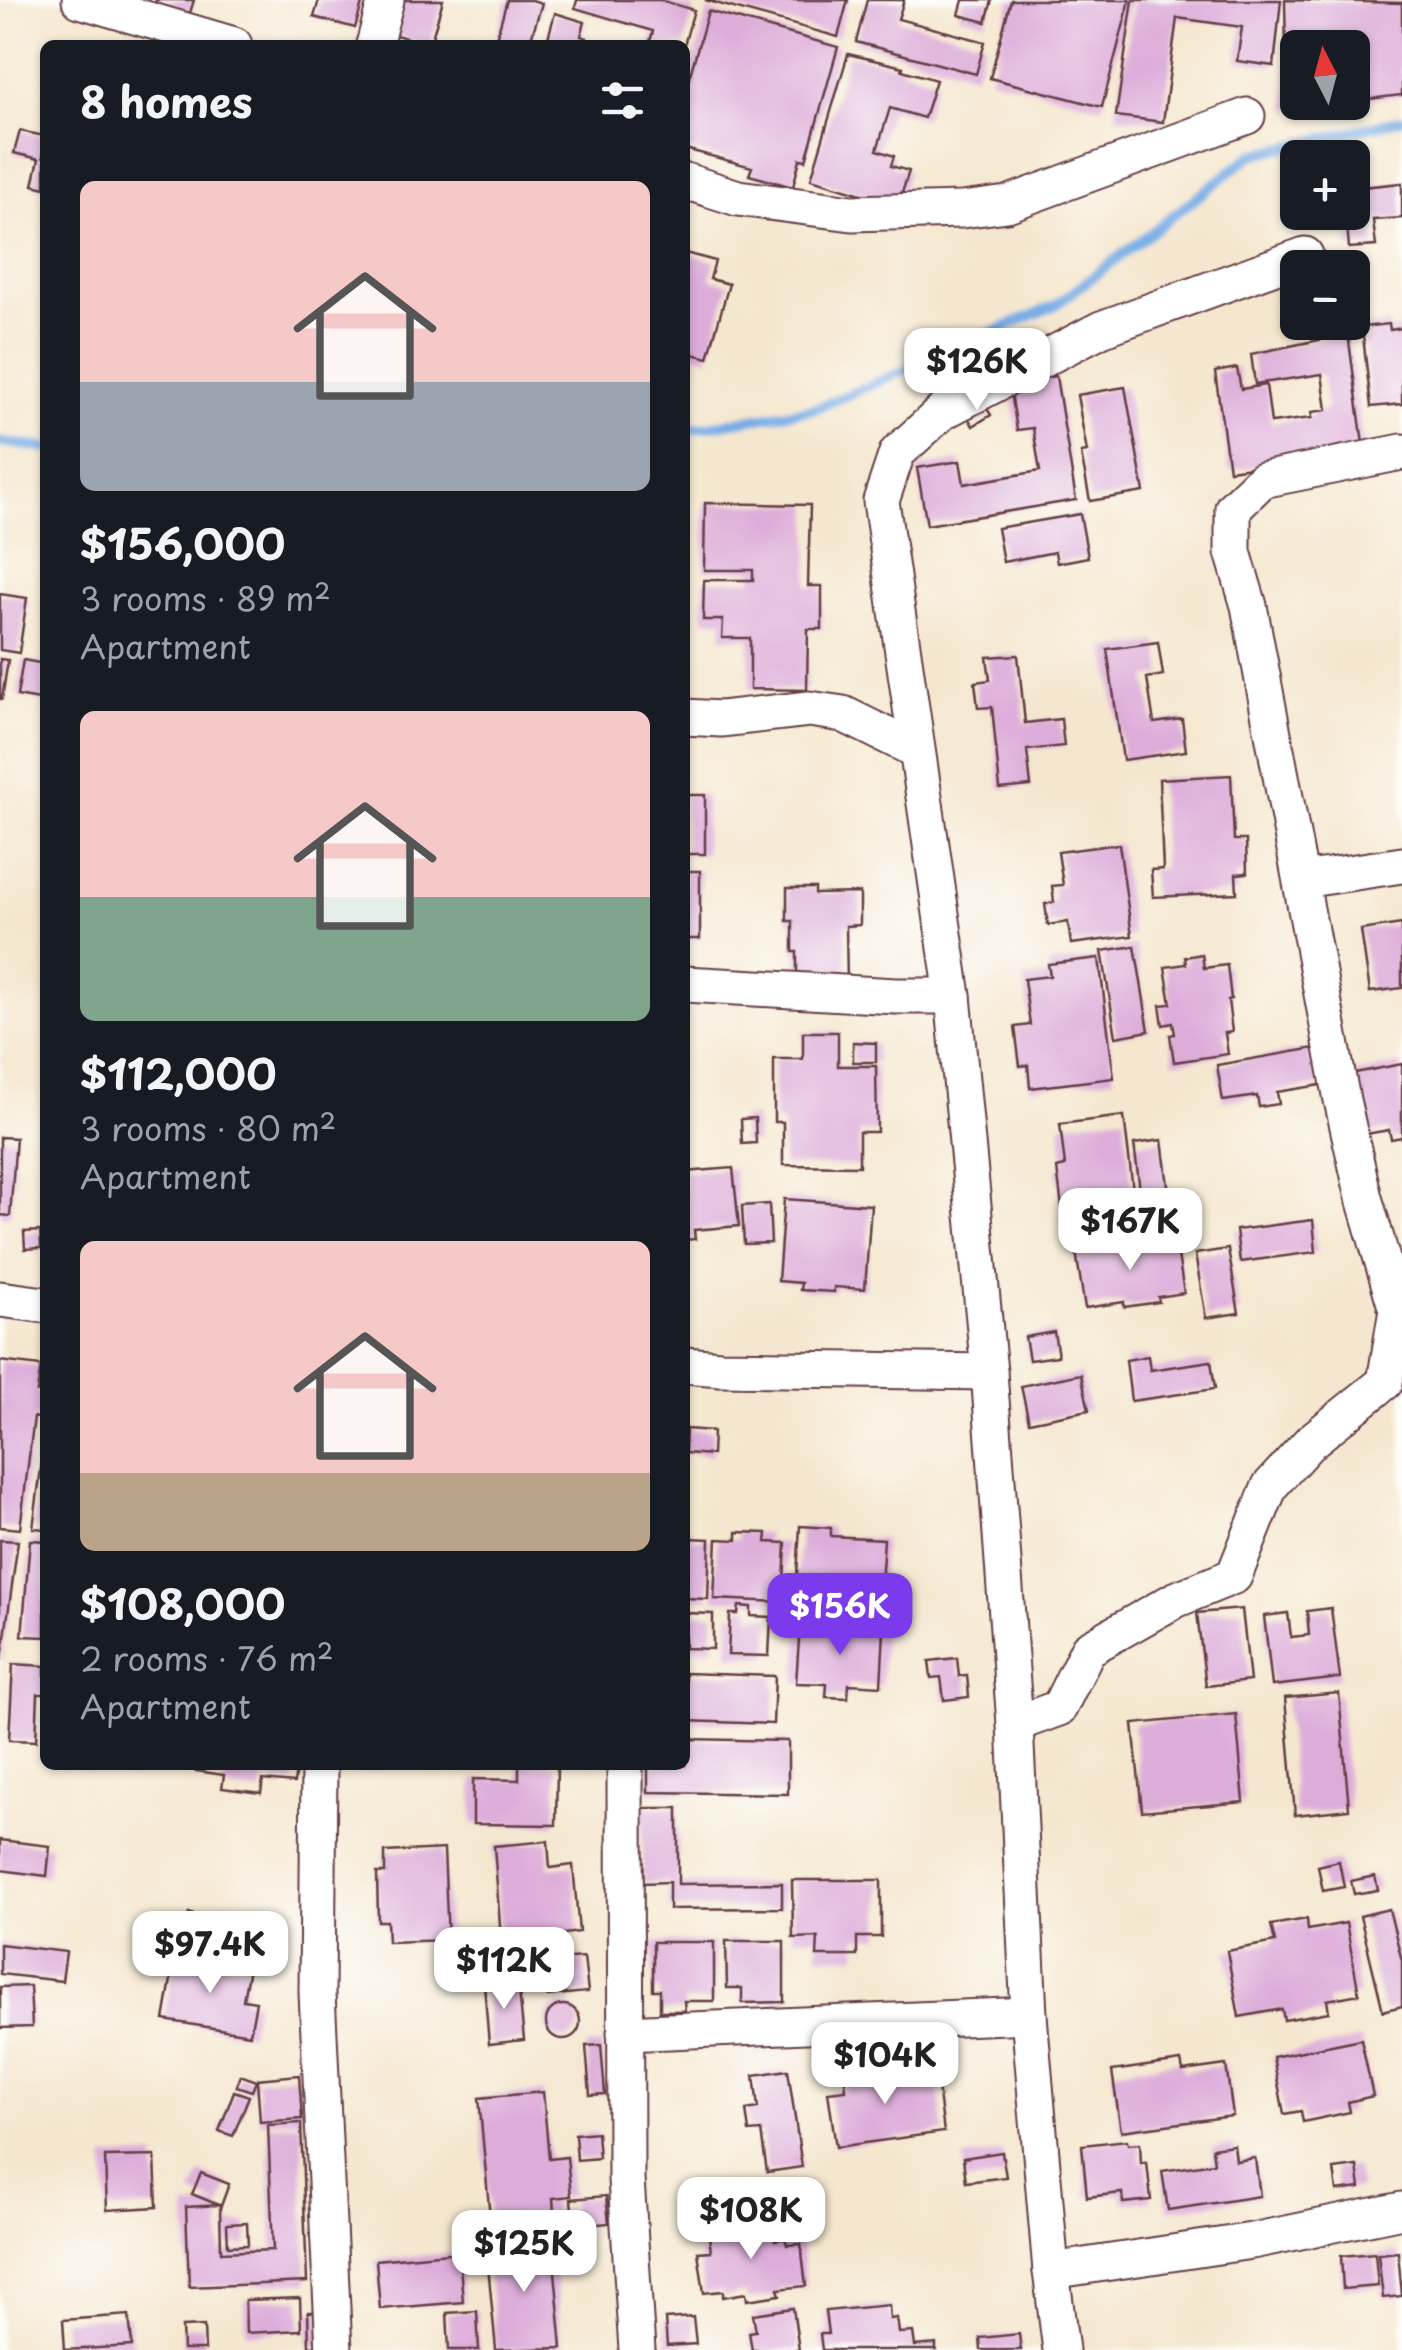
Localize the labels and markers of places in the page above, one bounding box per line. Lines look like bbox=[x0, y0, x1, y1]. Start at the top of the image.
pin: $126K bbox=[907, 328, 1047, 413]
pin: $167K bbox=[1060, 1188, 1200, 1273]
pin: $156K bbox=[770, 1573, 910, 1658]
pin: $97.4K bbox=[129, 1911, 291, 1996]
pin: $112K bbox=[434, 1927, 574, 2012]
pin: $104K bbox=[815, 2022, 955, 2107]
pin: $108K bbox=[681, 2177, 821, 2262]
pin: $125K bbox=[454, 2210, 594, 2295]

